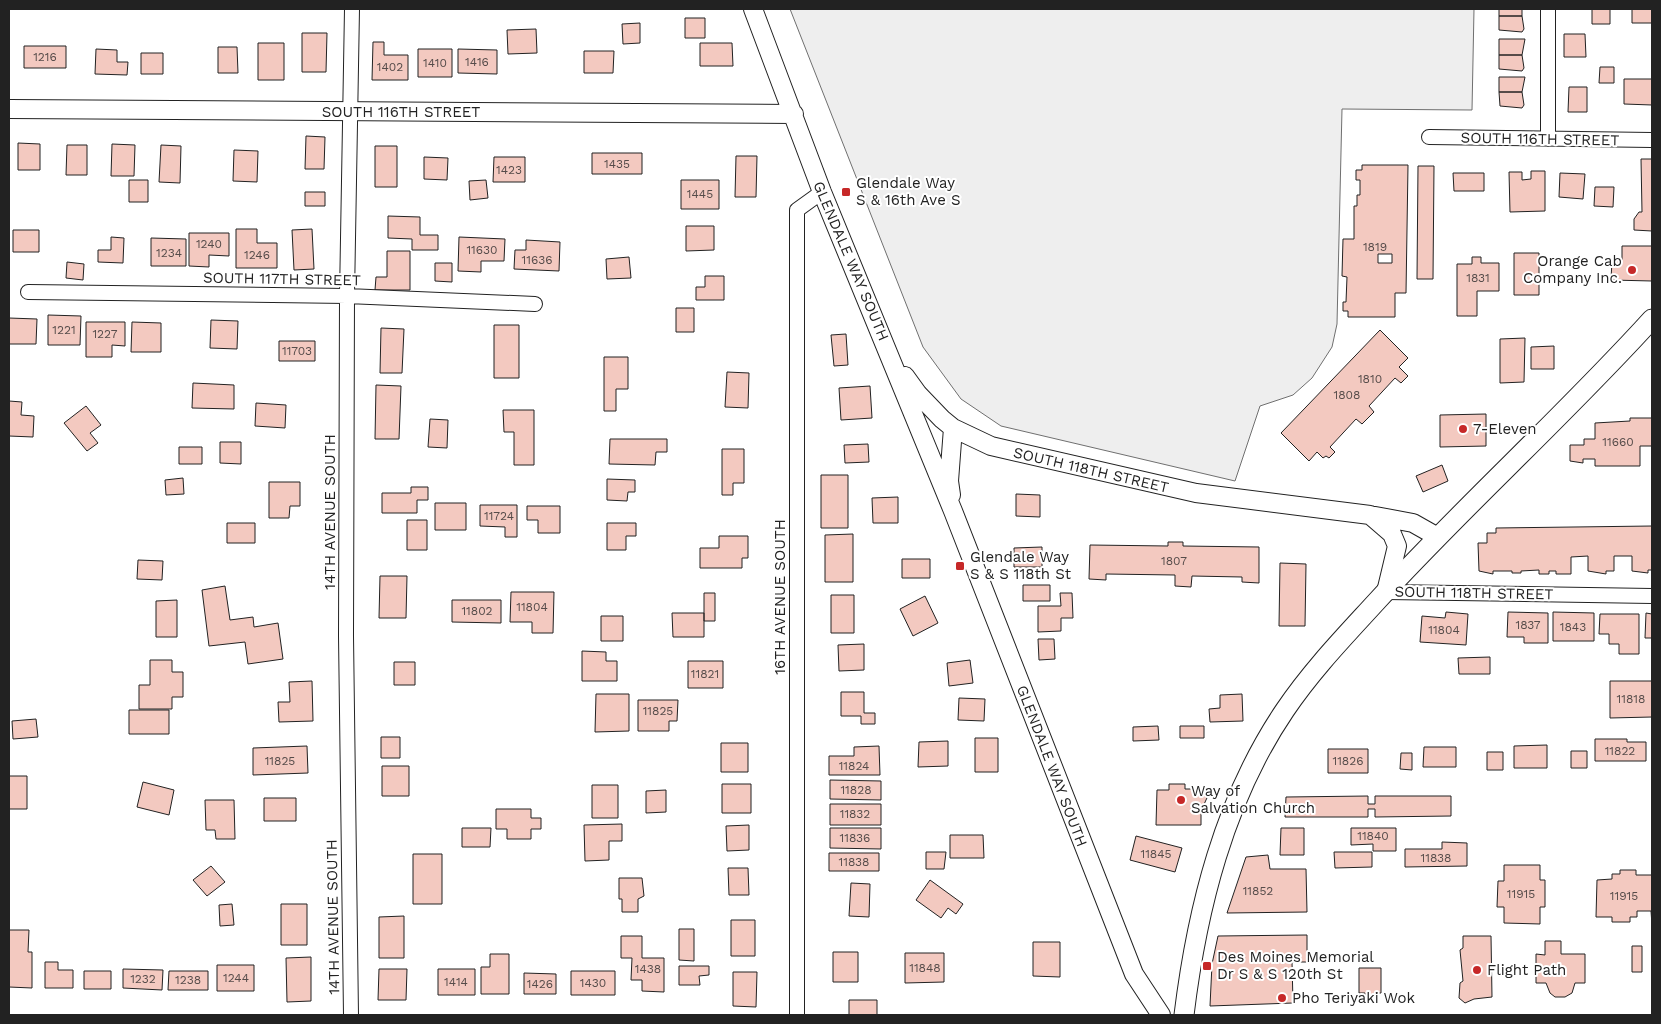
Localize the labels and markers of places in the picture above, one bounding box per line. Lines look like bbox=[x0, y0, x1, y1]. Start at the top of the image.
place label: Glendale Way S & 16th Ave S bbox=[856, 174, 961, 209]
marker: Glendale Way S & 16th Ave S bbox=[840, 186, 852, 198]
place label: Orange Cab Company Inc. bbox=[1523, 252, 1622, 287]
marker: Orange Cab Company Inc. bbox=[1626, 264, 1638, 276]
place label: 7-Eleven bbox=[1473, 420, 1537, 438]
marker: 7-Eleven bbox=[1457, 423, 1469, 435]
place label: Glendale Way S & S 118th St bbox=[970, 548, 1072, 583]
marker: Glendale Way S & S 118th St bbox=[954, 560, 966, 572]
place label: Way of Salvation Church bbox=[1191, 782, 1315, 817]
marker: Way of Salvation Church bbox=[1175, 794, 1187, 806]
place label: Des Moines Memorial Dr S & S 120th St bbox=[1217, 948, 1374, 983]
marker: Des Moines Memorial Dr S & S 120th St bbox=[1201, 960, 1213, 972]
place label: Flight Path bbox=[1487, 961, 1566, 979]
marker: Flight Path bbox=[1471, 964, 1483, 976]
place label: Pho Teriyaki Wok bbox=[1292, 989, 1416, 1007]
marker: Pho Teriyaki Wok bbox=[1276, 992, 1288, 1004]

